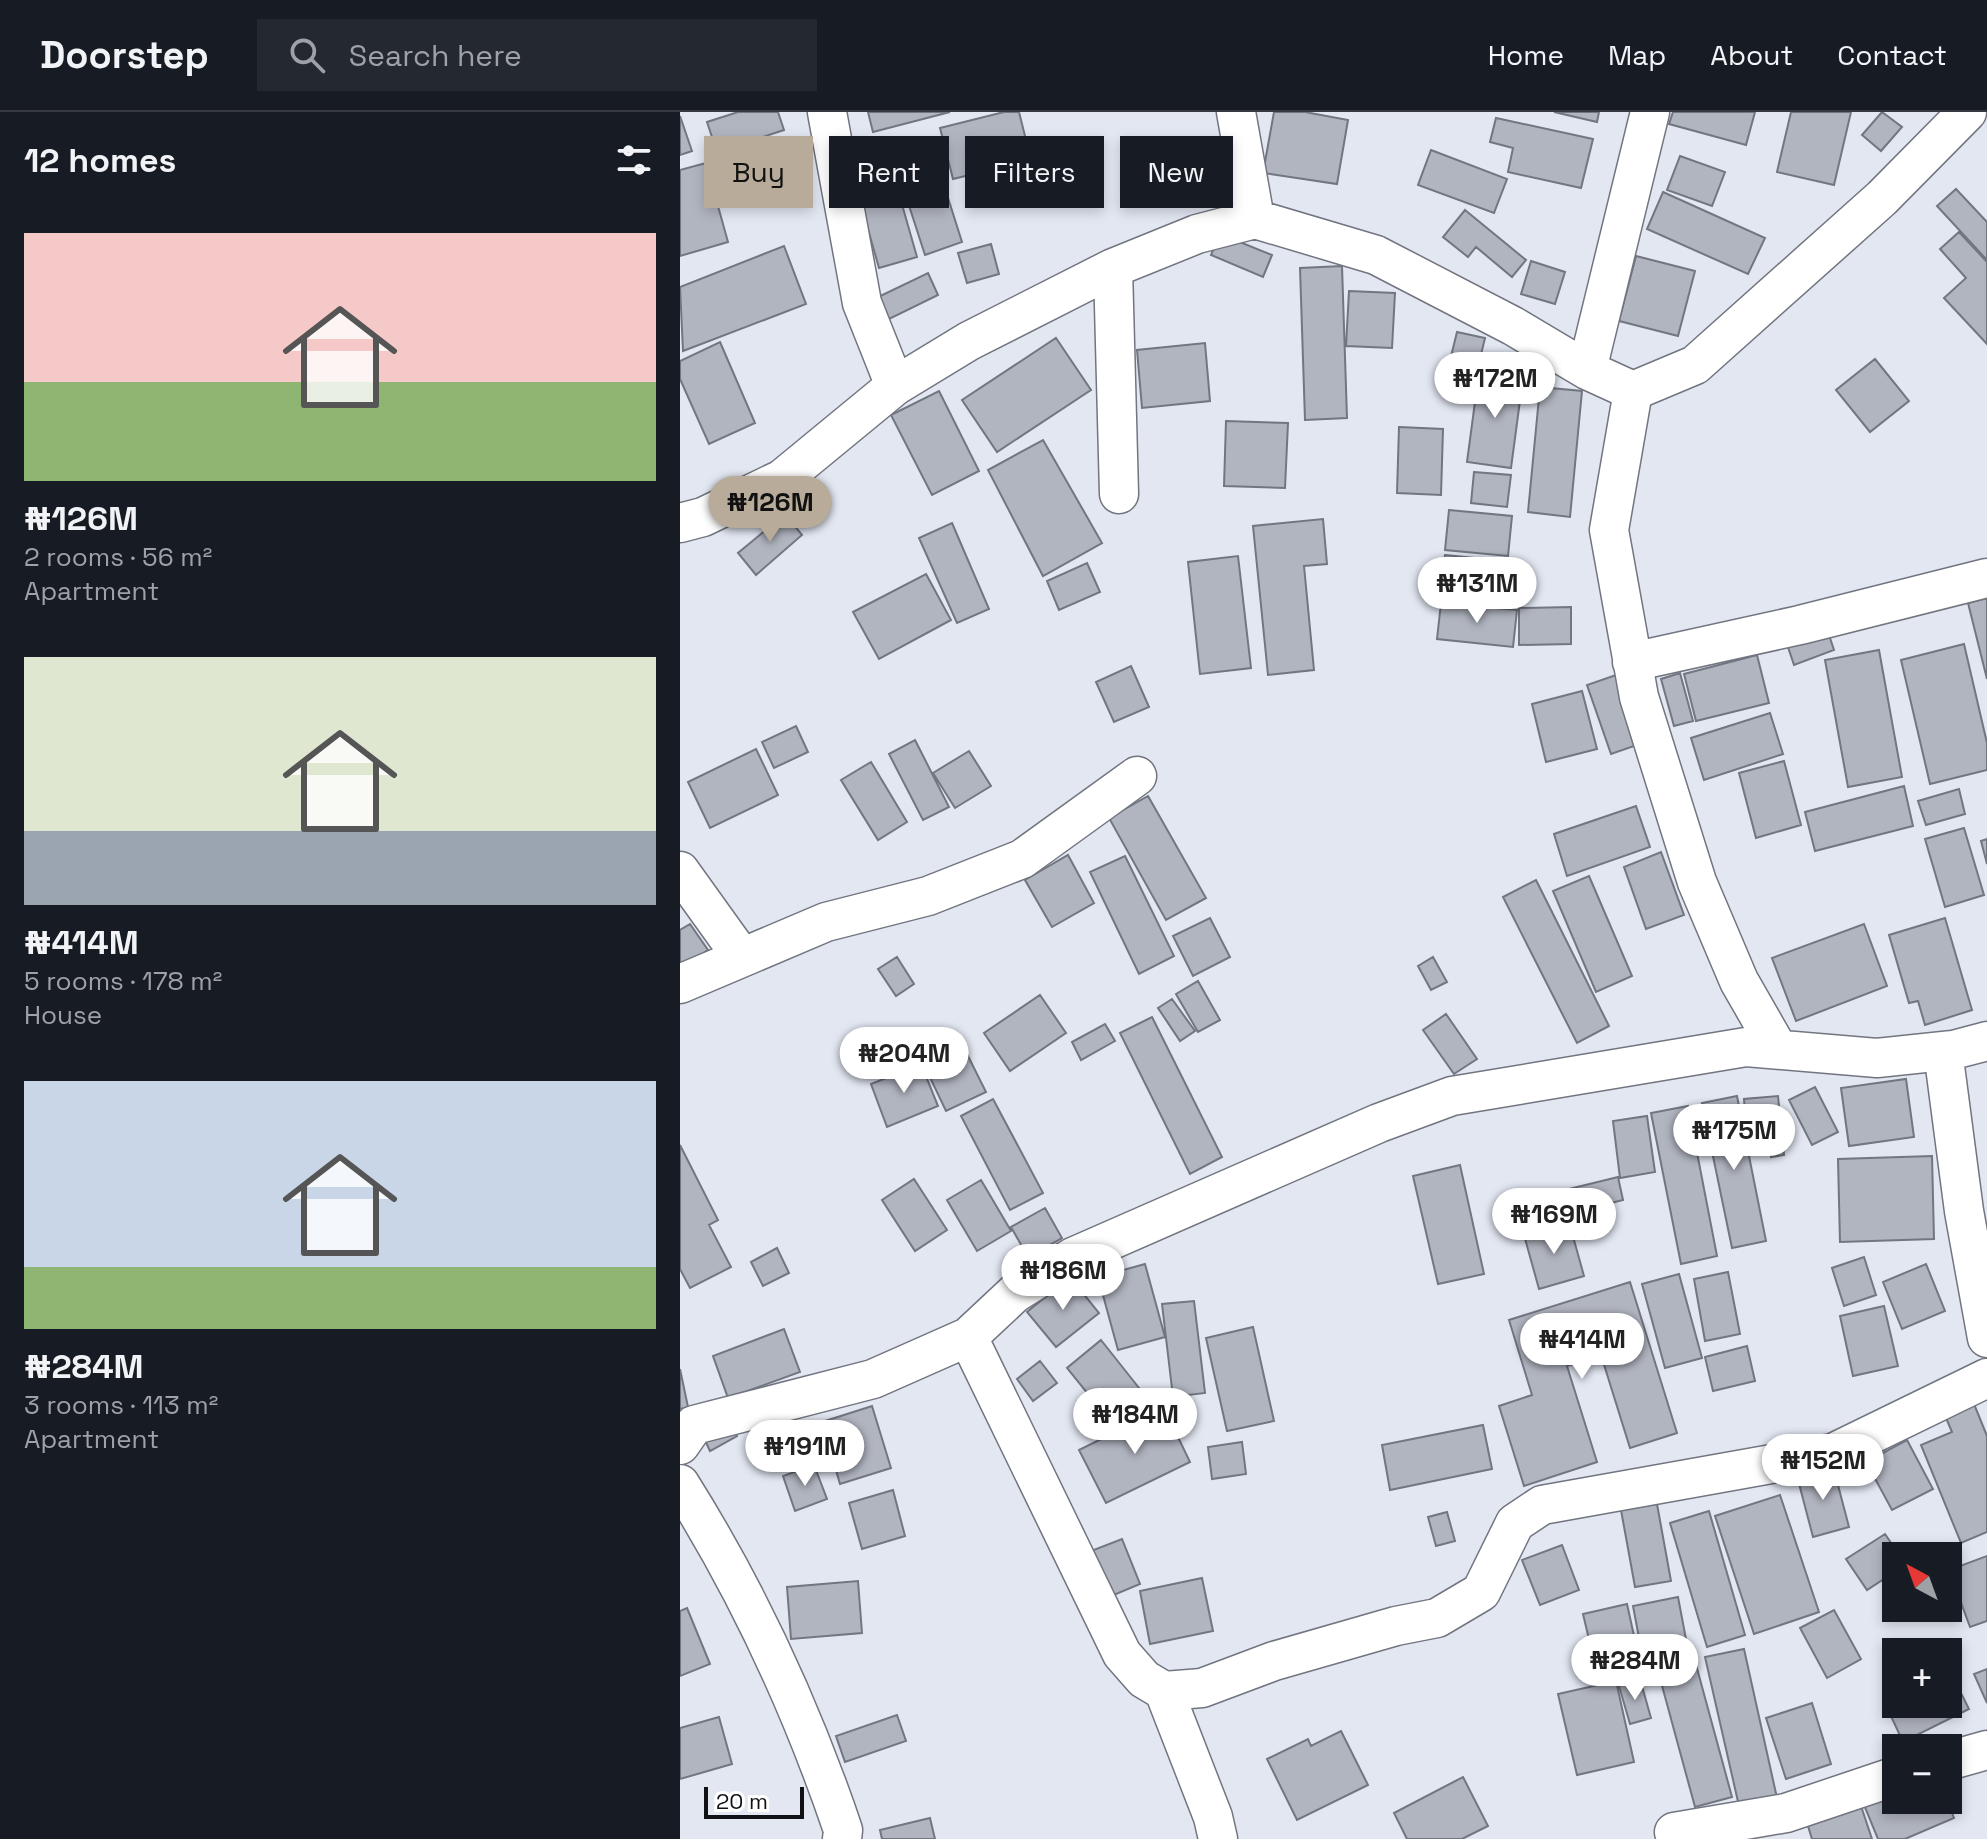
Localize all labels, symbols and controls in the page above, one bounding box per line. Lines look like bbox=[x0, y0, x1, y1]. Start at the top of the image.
search box bbox=[257, 19, 817, 91]
text: Doorstep bbox=[40, 31, 209, 79]
icon: search bbox=[285, 33, 329, 77]
text: Search here bbox=[349, 36, 522, 75]
text: Home bbox=[1488, 37, 1564, 73]
text: Map bbox=[1608, 37, 1666, 73]
text: About bbox=[1710, 37, 1793, 73]
text: Contact bbox=[1837, 37, 1947, 73]
chip: Buy bbox=[704, 136, 813, 208]
chip: Rent bbox=[829, 136, 949, 208]
chip: Filters bbox=[965, 136, 1104, 208]
chip: New bbox=[1120, 136, 1233, 208]
icon: filters bbox=[612, 138, 656, 182]
text: 12 homes bbox=[24, 139, 176, 182]
icon: home bbox=[268, 285, 412, 429]
pin: ₦172M bbox=[1439, 352, 1551, 420]
text: ₦172M bbox=[1452, 361, 1538, 395]
pin: ₦126M bbox=[714, 476, 826, 544]
text: ₦126M bbox=[726, 485, 814, 519]
text: ₦126M bbox=[24, 497, 138, 540]
text: 2 rooms · 56 m² bbox=[24, 540, 212, 574]
pin: ₦131M bbox=[1421, 557, 1533, 625]
text: ₦131M bbox=[1436, 566, 1518, 600]
text: Apartment bbox=[24, 574, 159, 608]
icon: home bbox=[268, 709, 412, 853]
text: ₦414M bbox=[24, 921, 139, 964]
text: 5 rooms · 178 m² bbox=[24, 964, 222, 998]
text: House bbox=[24, 998, 102, 1032]
pin: ₦204M bbox=[848, 1027, 960, 1095]
text: ₦204M bbox=[858, 1036, 950, 1070]
pin: ₦175M bbox=[1678, 1104, 1790, 1172]
text: ₦175M bbox=[1691, 1113, 1777, 1147]
icon: home bbox=[268, 1133, 412, 1277]
pin: ₦169M bbox=[1498, 1188, 1610, 1256]
text: ₦169M bbox=[1510, 1197, 1598, 1231]
pin: ₦186M bbox=[1007, 1244, 1119, 1312]
text: ₦186M bbox=[1019, 1253, 1107, 1287]
pin: ₦414M bbox=[1526, 1313, 1638, 1381]
text: ₦414M bbox=[1538, 1322, 1626, 1356]
text: ₦284M bbox=[24, 1345, 144, 1388]
text: 3 rooms · 113 m² bbox=[24, 1388, 218, 1422]
pin: ₦184M bbox=[1079, 1388, 1191, 1456]
text: ₦184M bbox=[1091, 1397, 1179, 1431]
pin: ₦191M bbox=[749, 1420, 861, 1488]
text: Apartment bbox=[24, 1422, 159, 1456]
text: ₦191M bbox=[763, 1429, 847, 1463]
pin: ₦152M bbox=[1767, 1434, 1879, 1502]
text: ₦152M bbox=[1780, 1443, 1866, 1477]
north arrow bbox=[1882, 1542, 1962, 1622]
map controls bbox=[1882, 1542, 1962, 1814]
pin: ₦284M bbox=[1579, 1634, 1691, 1702]
button: + bbox=[1882, 1638, 1962, 1718]
text: ₦284M bbox=[1589, 1643, 1681, 1677]
button: − bbox=[1882, 1734, 1962, 1814]
scale bar bbox=[704, 1783, 804, 1819]
text: 20 m bbox=[716, 1787, 768, 1815]

